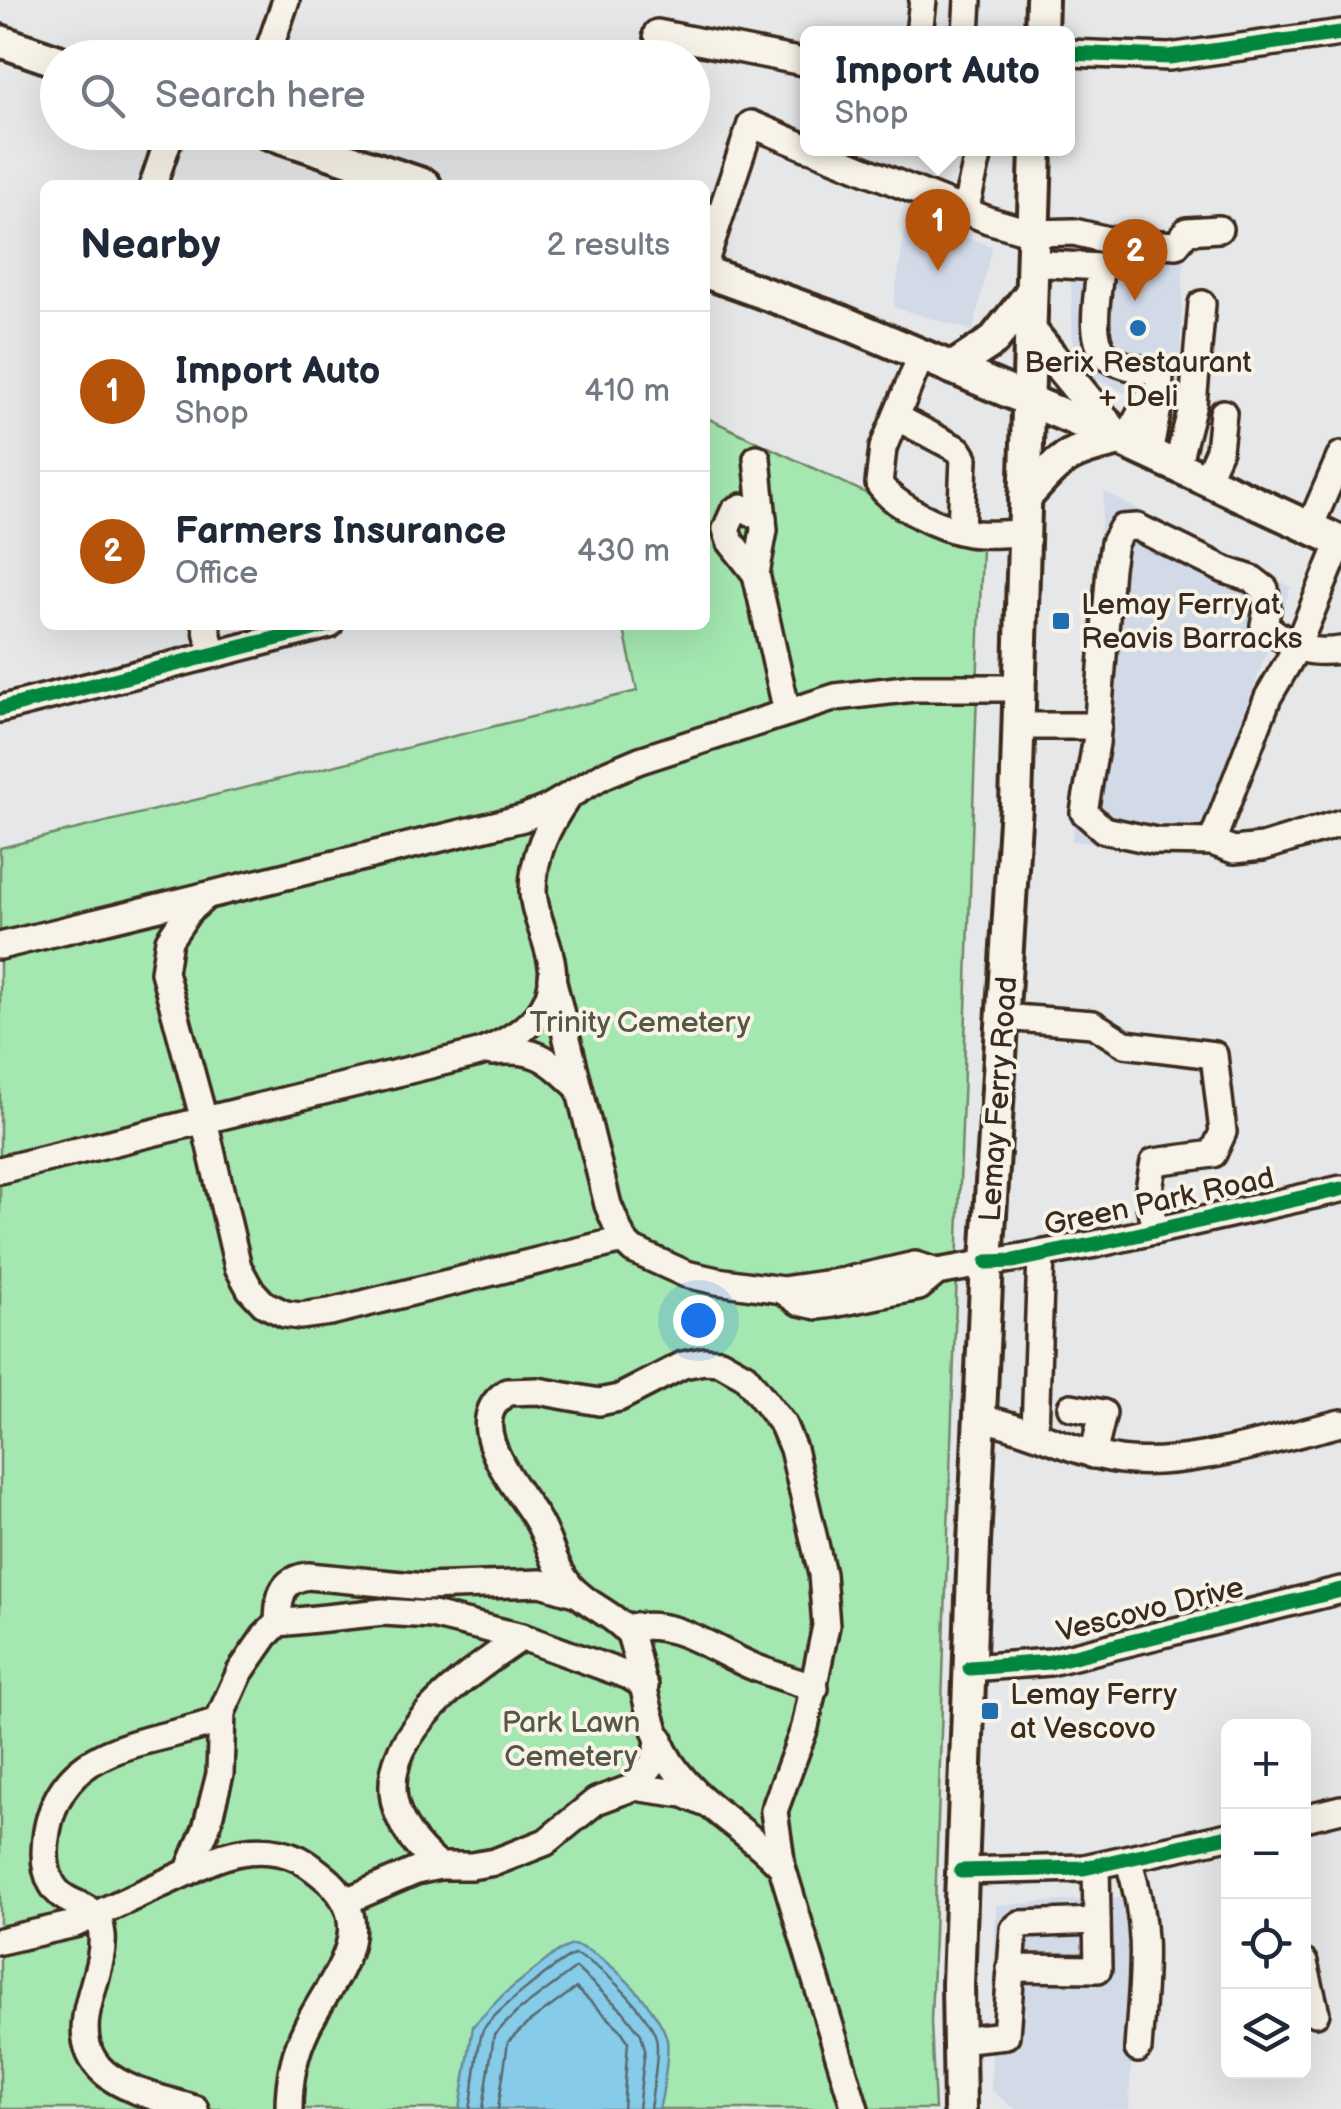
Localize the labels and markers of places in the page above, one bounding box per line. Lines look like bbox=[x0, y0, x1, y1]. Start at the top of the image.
pin: 1 bbox=[906, 188, 970, 271]
pin: 2 bbox=[1102, 218, 1168, 301]
marker: Berix Restaurant + Deli bbox=[1127, 317, 1149, 339]
place label: Berix Restaurant + Deli bbox=[1024, 345, 1252, 415]
place label: Lemay Ferry at Reavis Barracks bbox=[1081, 587, 1303, 657]
marker: Lemay Ferry at Reavis Barracks bbox=[1050, 610, 1072, 632]
place label: Lemay Ferry at Vescovo bbox=[1010, 1677, 1178, 1747]
marker: Lemay Ferry at Vescovo bbox=[979, 1700, 1001, 1722]

